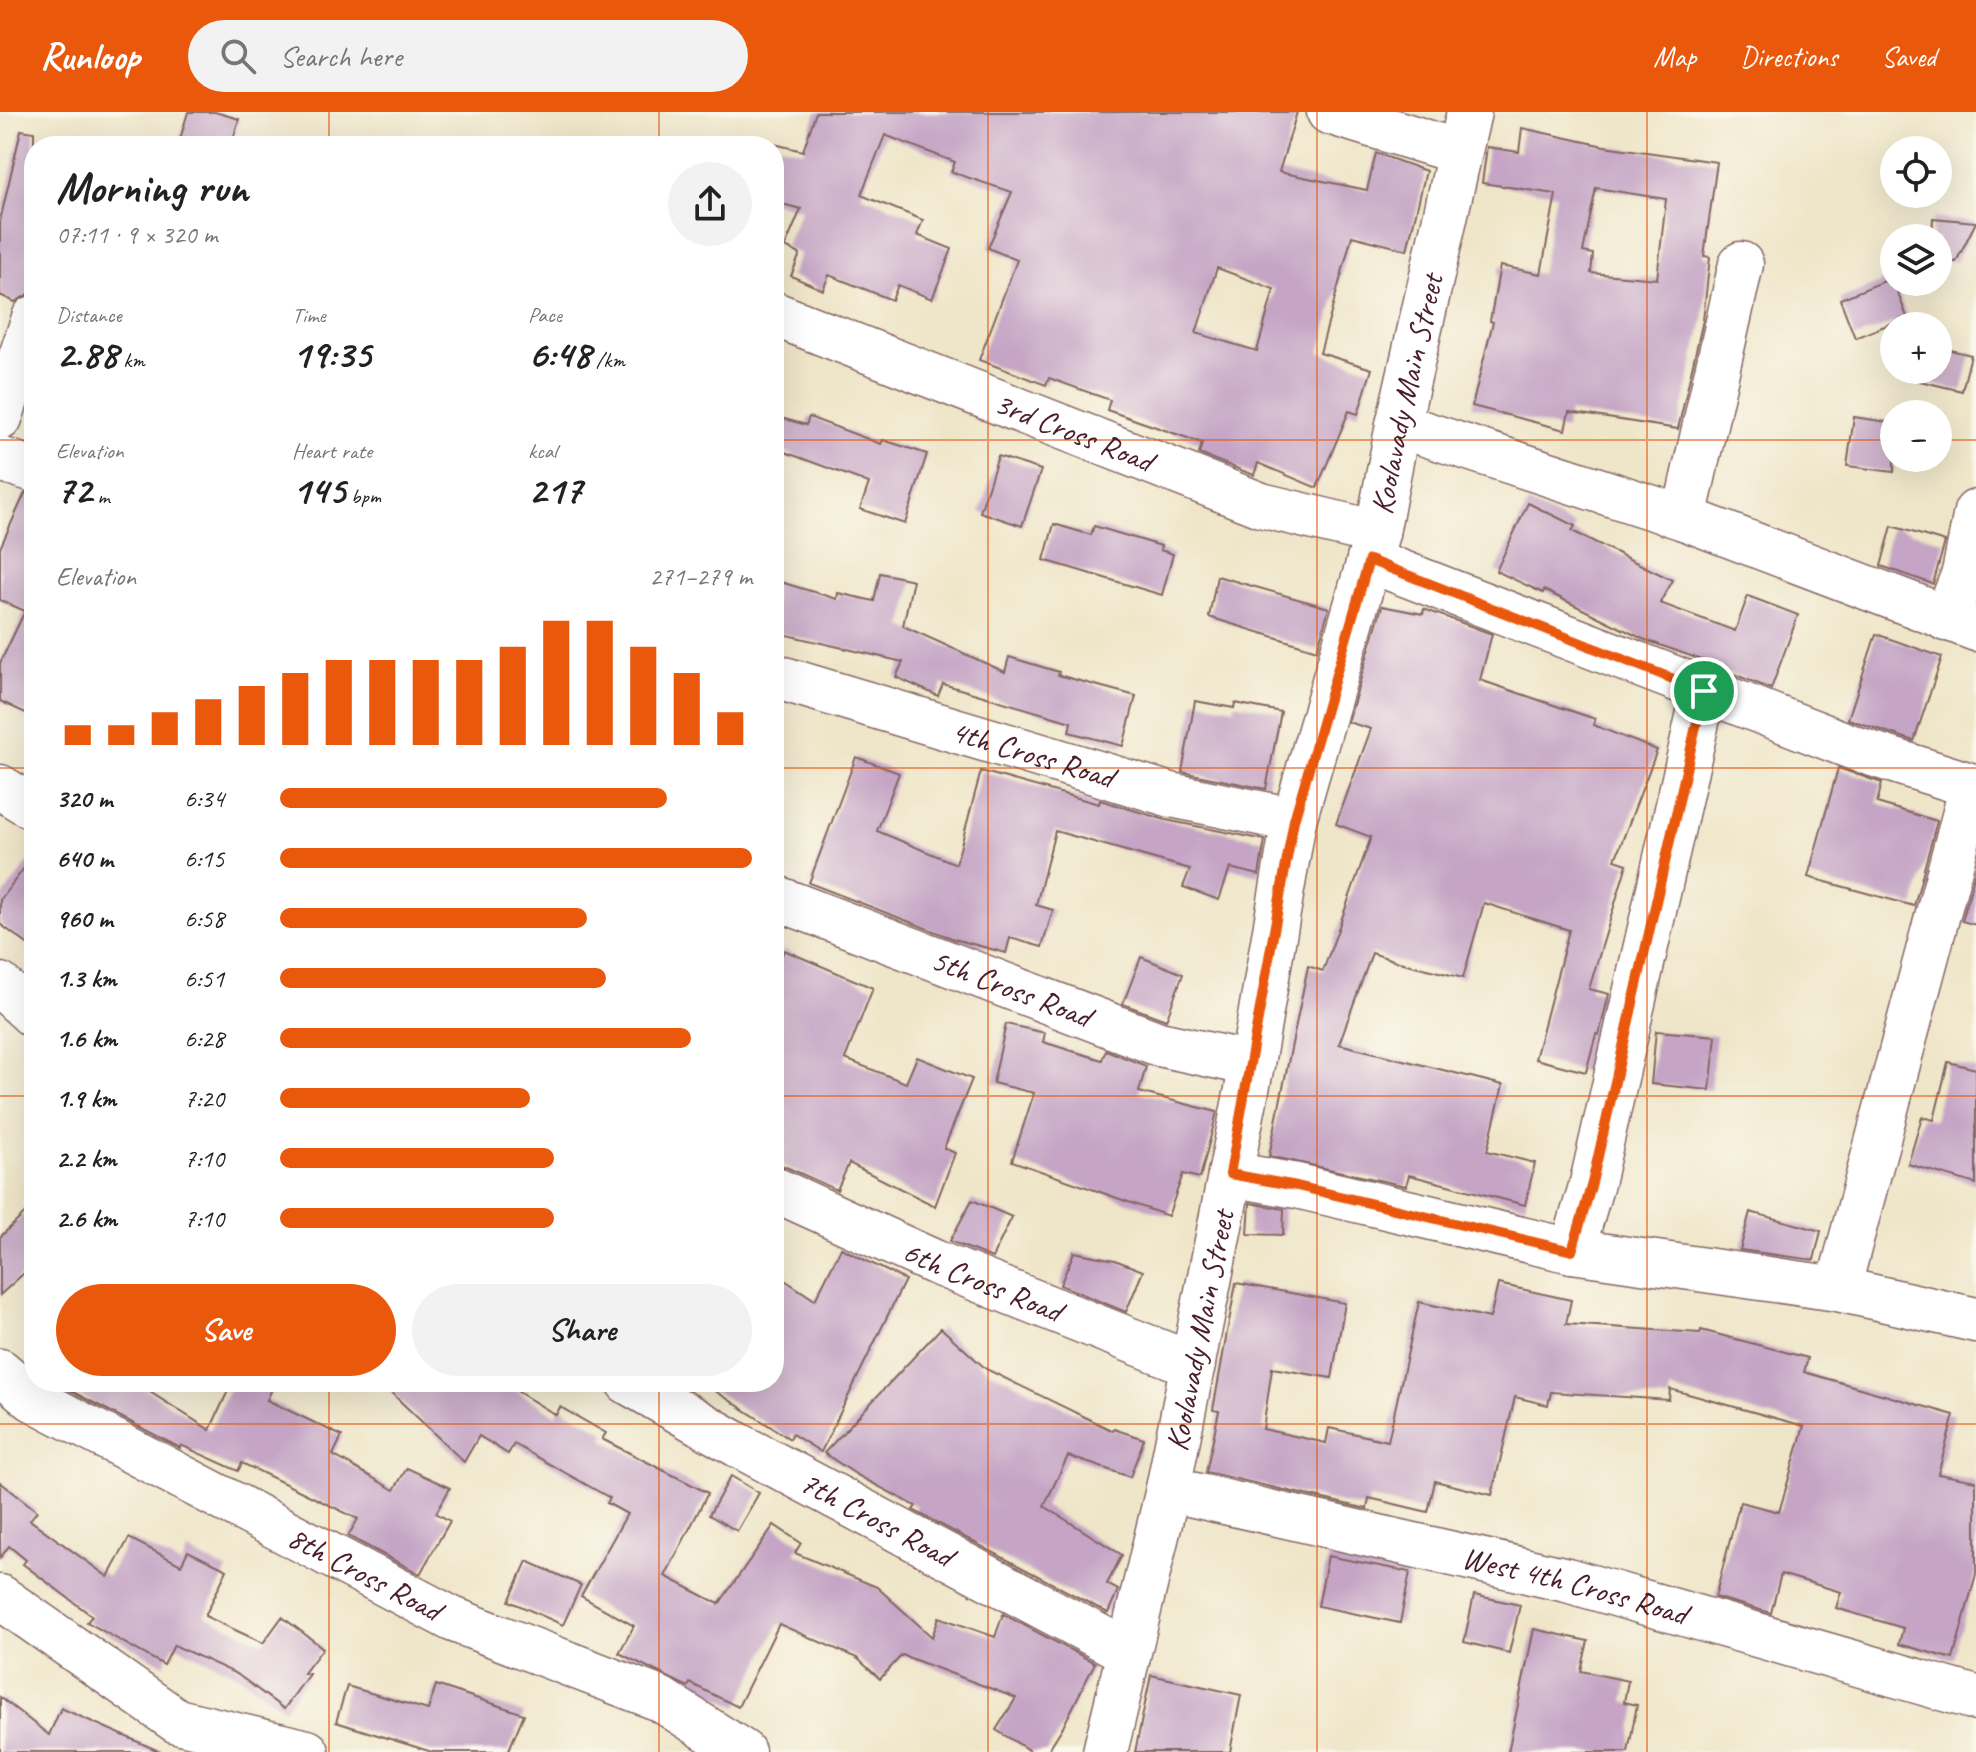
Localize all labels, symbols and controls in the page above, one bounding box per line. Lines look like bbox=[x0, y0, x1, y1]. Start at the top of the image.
search box bbox=[188, 20, 748, 92]
text: Runloop bbox=[40, 33, 140, 80]
icon: search bbox=[216, 34, 260, 78]
text: Search here bbox=[280, 37, 402, 75]
text: Map bbox=[1653, 39, 1696, 74]
text: Directions bbox=[1740, 39, 1838, 74]
text: Saved bbox=[1882, 39, 1936, 74]
map controls bbox=[1880, 136, 1952, 472]
button: locate bbox=[1880, 136, 1952, 208]
text: Morning run bbox=[56, 160, 248, 215]
button: share bbox=[668, 162, 752, 246]
text: 07:11 · 9 × 320 m bbox=[56, 218, 217, 251]
button: layers bbox=[1880, 224, 1952, 296]
street label: Koolavady Main Street bbox=[1361, 267, 1453, 518]
text: Distance bbox=[56, 301, 122, 329]
text: Time bbox=[292, 301, 326, 329]
text: Pace bbox=[528, 301, 562, 329]
button: + bbox=[1880, 312, 1952, 384]
text: 2.88 bbox=[56, 329, 118, 379]
text: 19:35 bbox=[292, 329, 371, 379]
text: 6:48 bbox=[528, 329, 591, 379]
text: km bbox=[118, 346, 145, 374]
text: /km bbox=[591, 346, 625, 374]
street label: 3rd Cross Road bbox=[988, 383, 1163, 483]
button: − bbox=[1880, 400, 1952, 472]
text: Elevation bbox=[56, 437, 124, 465]
text: Heart rate bbox=[292, 437, 372, 465]
text: kcal bbox=[528, 437, 557, 465]
text: 72 bbox=[56, 465, 92, 515]
text: 145 bbox=[292, 465, 345, 515]
text: 217 bbox=[528, 465, 582, 515]
text: m bbox=[92, 482, 110, 510]
text: bpm bbox=[345, 482, 381, 510]
text: Elevation bbox=[56, 560, 136, 593]
text: 271–279 m bbox=[649, 560, 752, 593]
pin bbox=[1670, 657, 1738, 725]
icon: arrive bbox=[1682, 669, 1726, 713]
street label: 4th Cross Road bbox=[946, 710, 1123, 799]
text: 320 m bbox=[56, 782, 112, 815]
text: 6:34 bbox=[184, 782, 224, 815]
text: 640 m bbox=[56, 842, 113, 875]
text: 6:15 bbox=[184, 842, 224, 875]
text: 960 m bbox=[56, 902, 112, 935]
text: 6:58 bbox=[184, 902, 224, 935]
street label: 5th Cross Road bbox=[925, 939, 1101, 1039]
text: 1.3 km bbox=[56, 962, 116, 995]
text: 6:51 bbox=[184, 962, 224, 995]
text: 1.6 km bbox=[56, 1022, 117, 1055]
text: 6:28 bbox=[184, 1022, 224, 1055]
text: 1.9 km bbox=[56, 1082, 116, 1115]
text: 7:20 bbox=[184, 1082, 224, 1115]
text: 2.2 km bbox=[56, 1142, 116, 1175]
text: 7:10 bbox=[184, 1142, 224, 1175]
text: 2.6 km bbox=[56, 1202, 117, 1235]
text: 7:10 bbox=[184, 1202, 224, 1235]
street label: Koolavady Main Street bbox=[1156, 1203, 1244, 1454]
street label: 6th Cross Road bbox=[896, 1231, 1072, 1333]
button: Save bbox=[56, 1284, 396, 1376]
button: Share bbox=[412, 1284, 752, 1376]
street label: 7th Cross Road bbox=[793, 1462, 964, 1579]
street label: 8th Cross Road bbox=[281, 1517, 452, 1633]
street label: West 4th Cross Road bbox=[1458, 1537, 1696, 1636]

